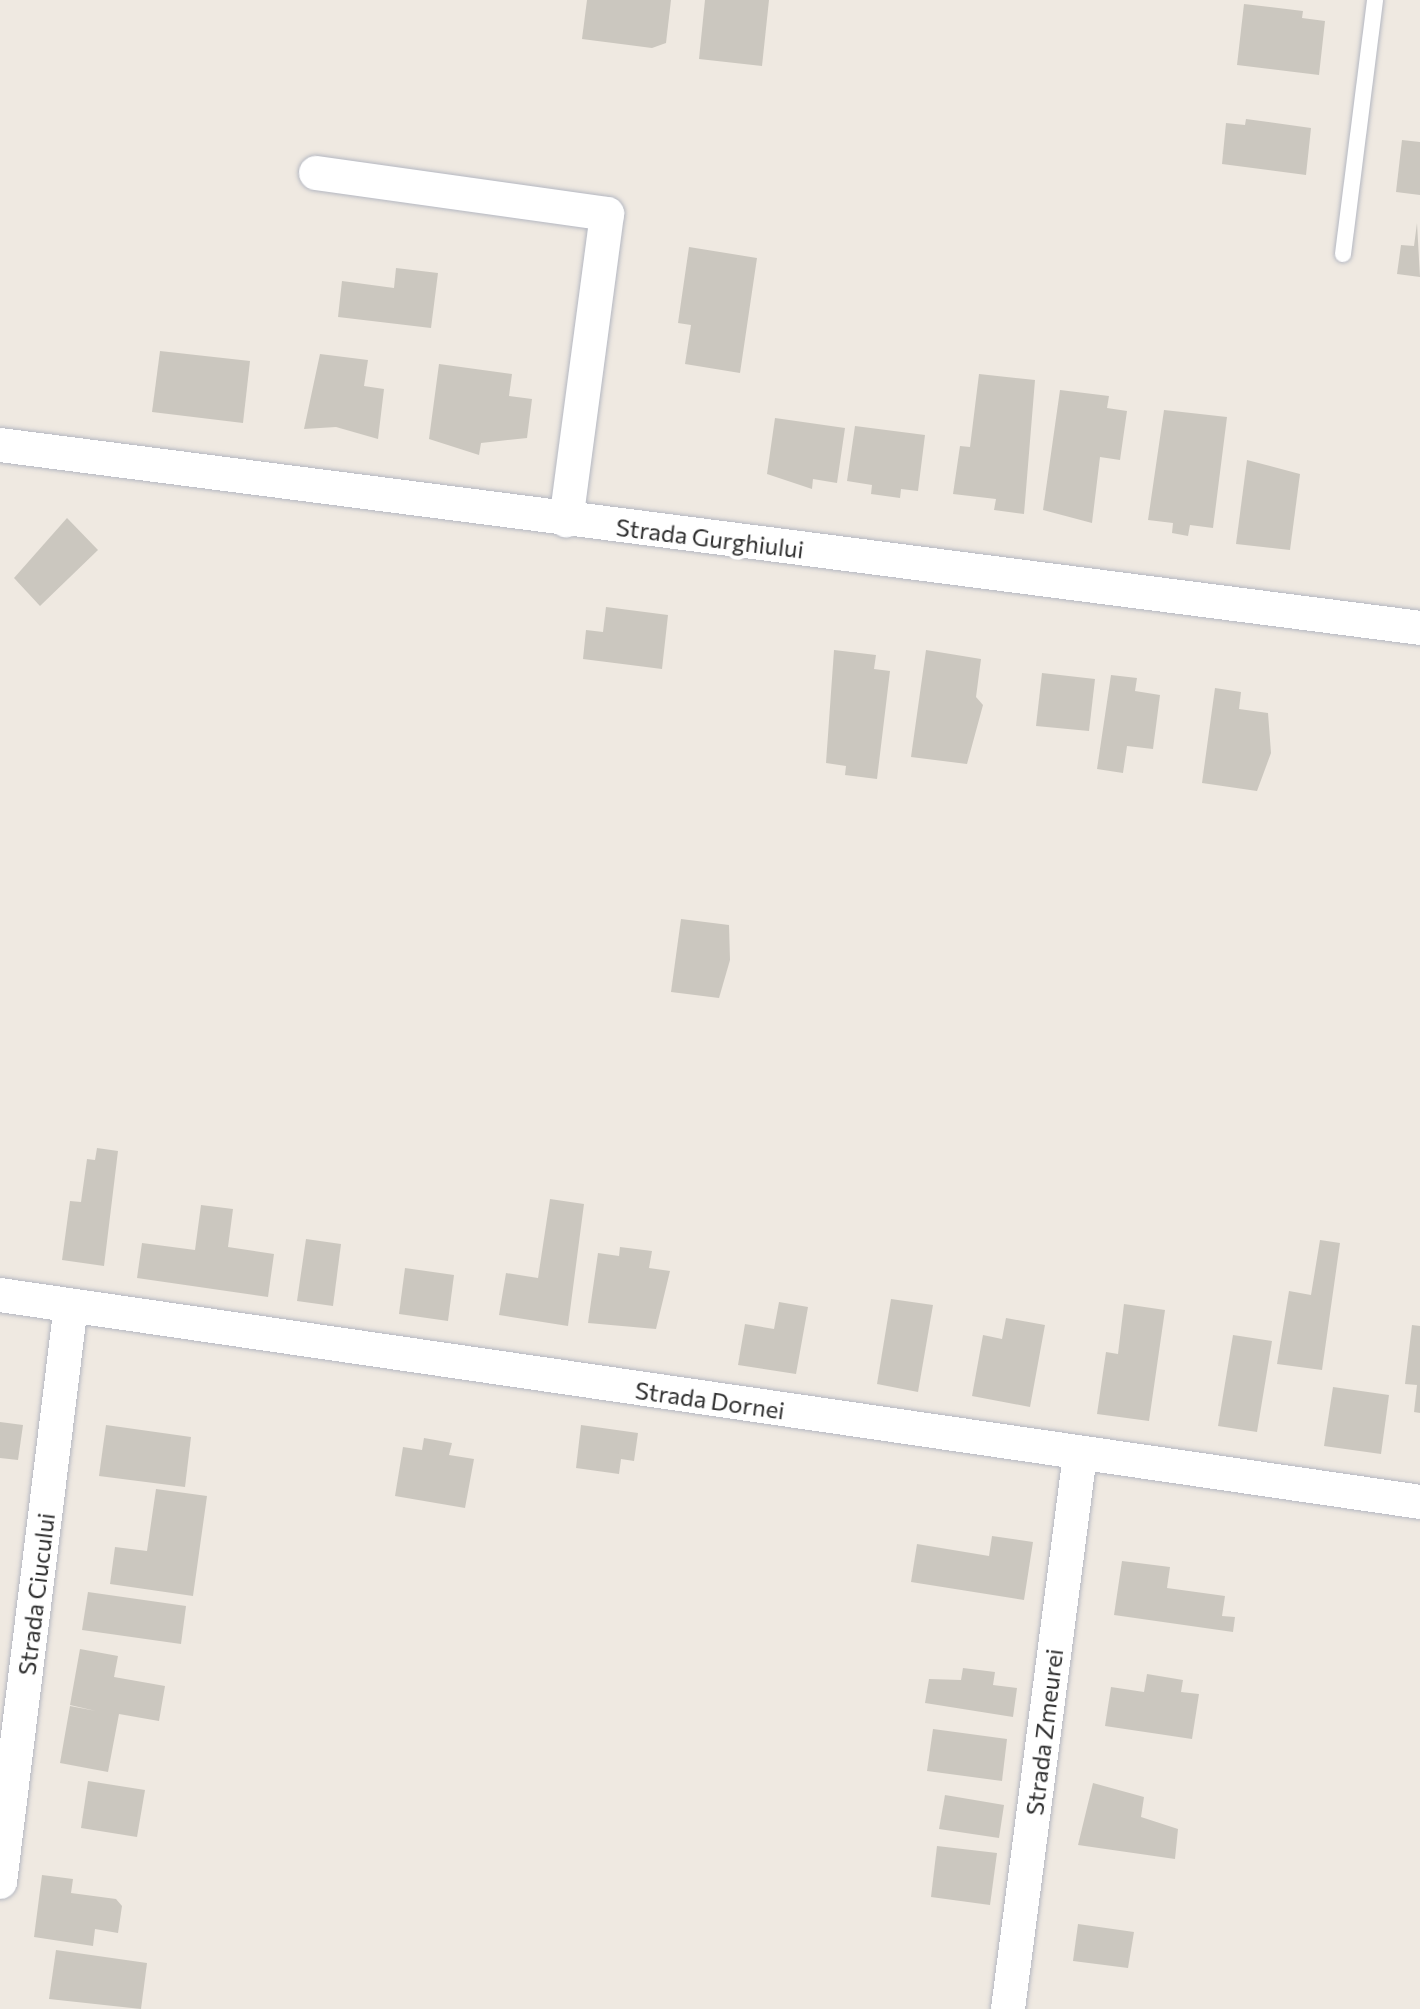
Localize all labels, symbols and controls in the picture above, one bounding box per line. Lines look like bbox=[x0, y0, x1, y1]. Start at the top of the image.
street label: Strada Gurghiului bbox=[614, 512, 806, 564]
street label: Strada Dornei bbox=[633, 1375, 787, 1425]
street label: Strada Ciucului bbox=[12, 1511, 60, 1677]
street label: Strada Zmeurei bbox=[1019, 1647, 1069, 1817]

